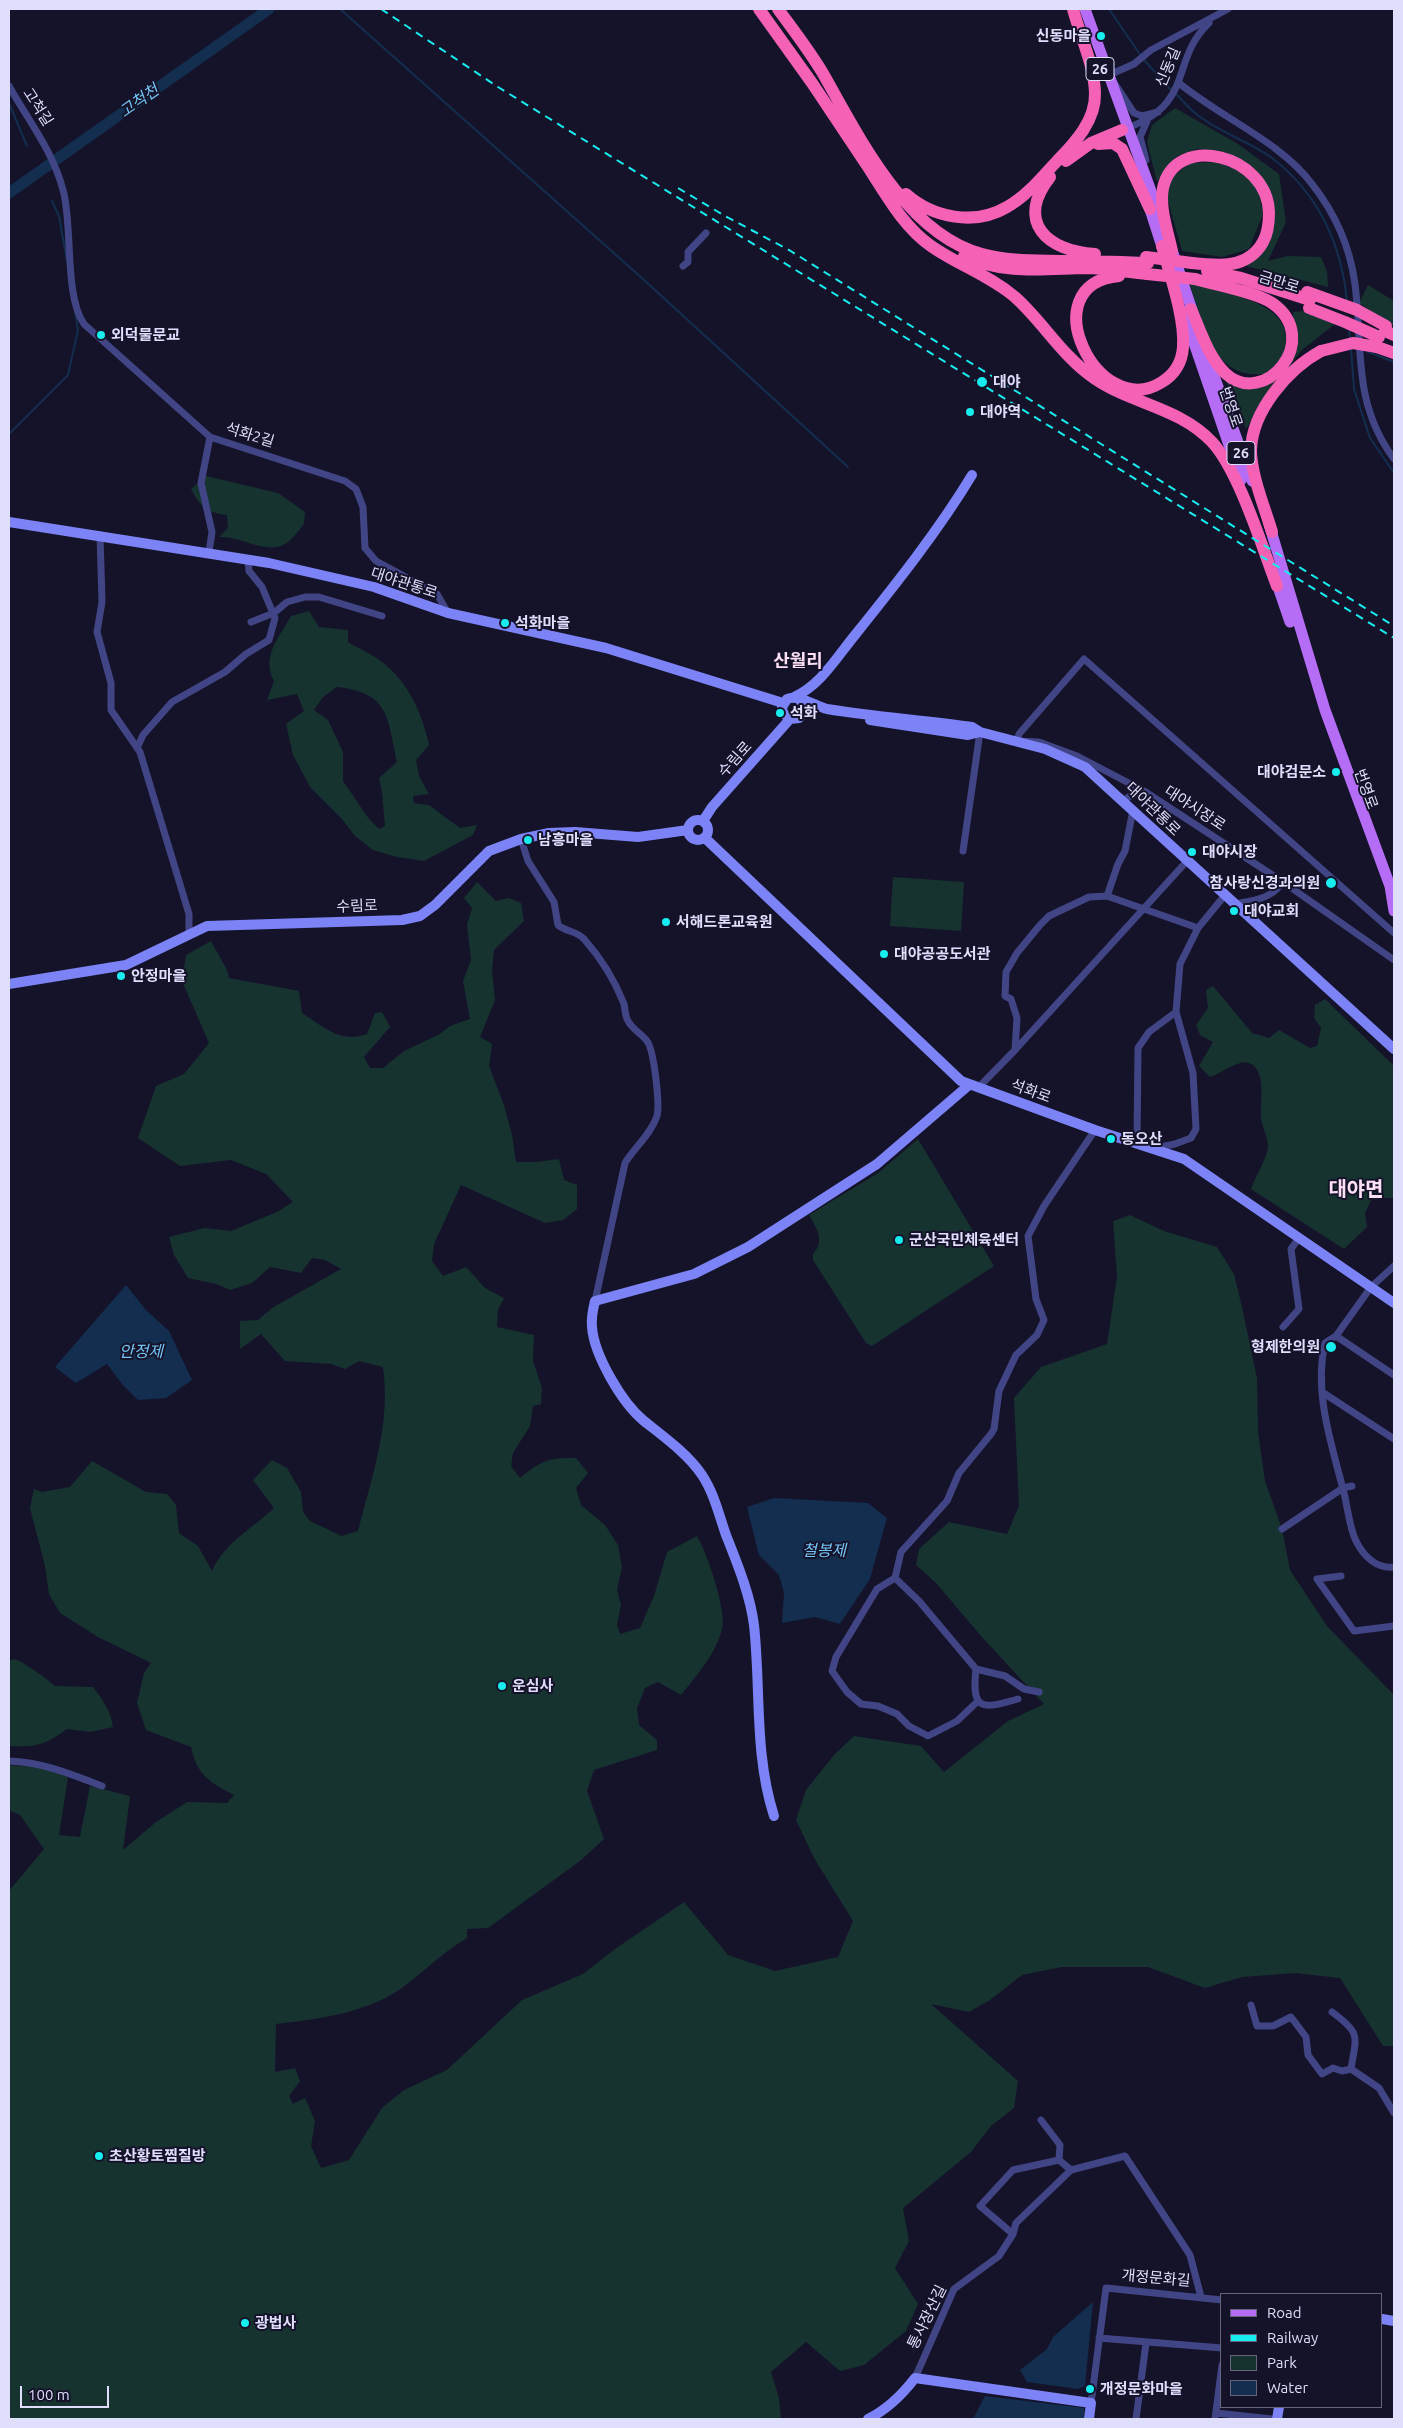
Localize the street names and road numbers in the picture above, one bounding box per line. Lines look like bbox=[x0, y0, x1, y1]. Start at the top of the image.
street label: 신동길 bbox=[1152, 44, 1184, 90]
road number: 26 bbox=[1086, 58, 1114, 80]
street label: 고척길 bbox=[19, 85, 57, 129]
street label: 금만로 bbox=[1257, 267, 1301, 297]
street label: 번영로 bbox=[1216, 384, 1246, 430]
street label: 석화2길 bbox=[224, 419, 276, 451]
road number: 26 bbox=[1227, 442, 1255, 464]
street label: 대야관통로 bbox=[368, 564, 440, 602]
street label: 수림로 bbox=[714, 738, 756, 780]
street label: 번영로 bbox=[1350, 766, 1382, 812]
street label: 대야관통로 bbox=[1122, 779, 1184, 839]
street label: 대야시장로 bbox=[1161, 782, 1229, 834]
street label: 수림로 bbox=[336, 896, 378, 916]
street label: 석화로 bbox=[1008, 1075, 1054, 1107]
street label: 개정문화길 bbox=[1121, 2266, 1191, 2290]
street label: 통사장산길 bbox=[904, 2282, 950, 2352]

